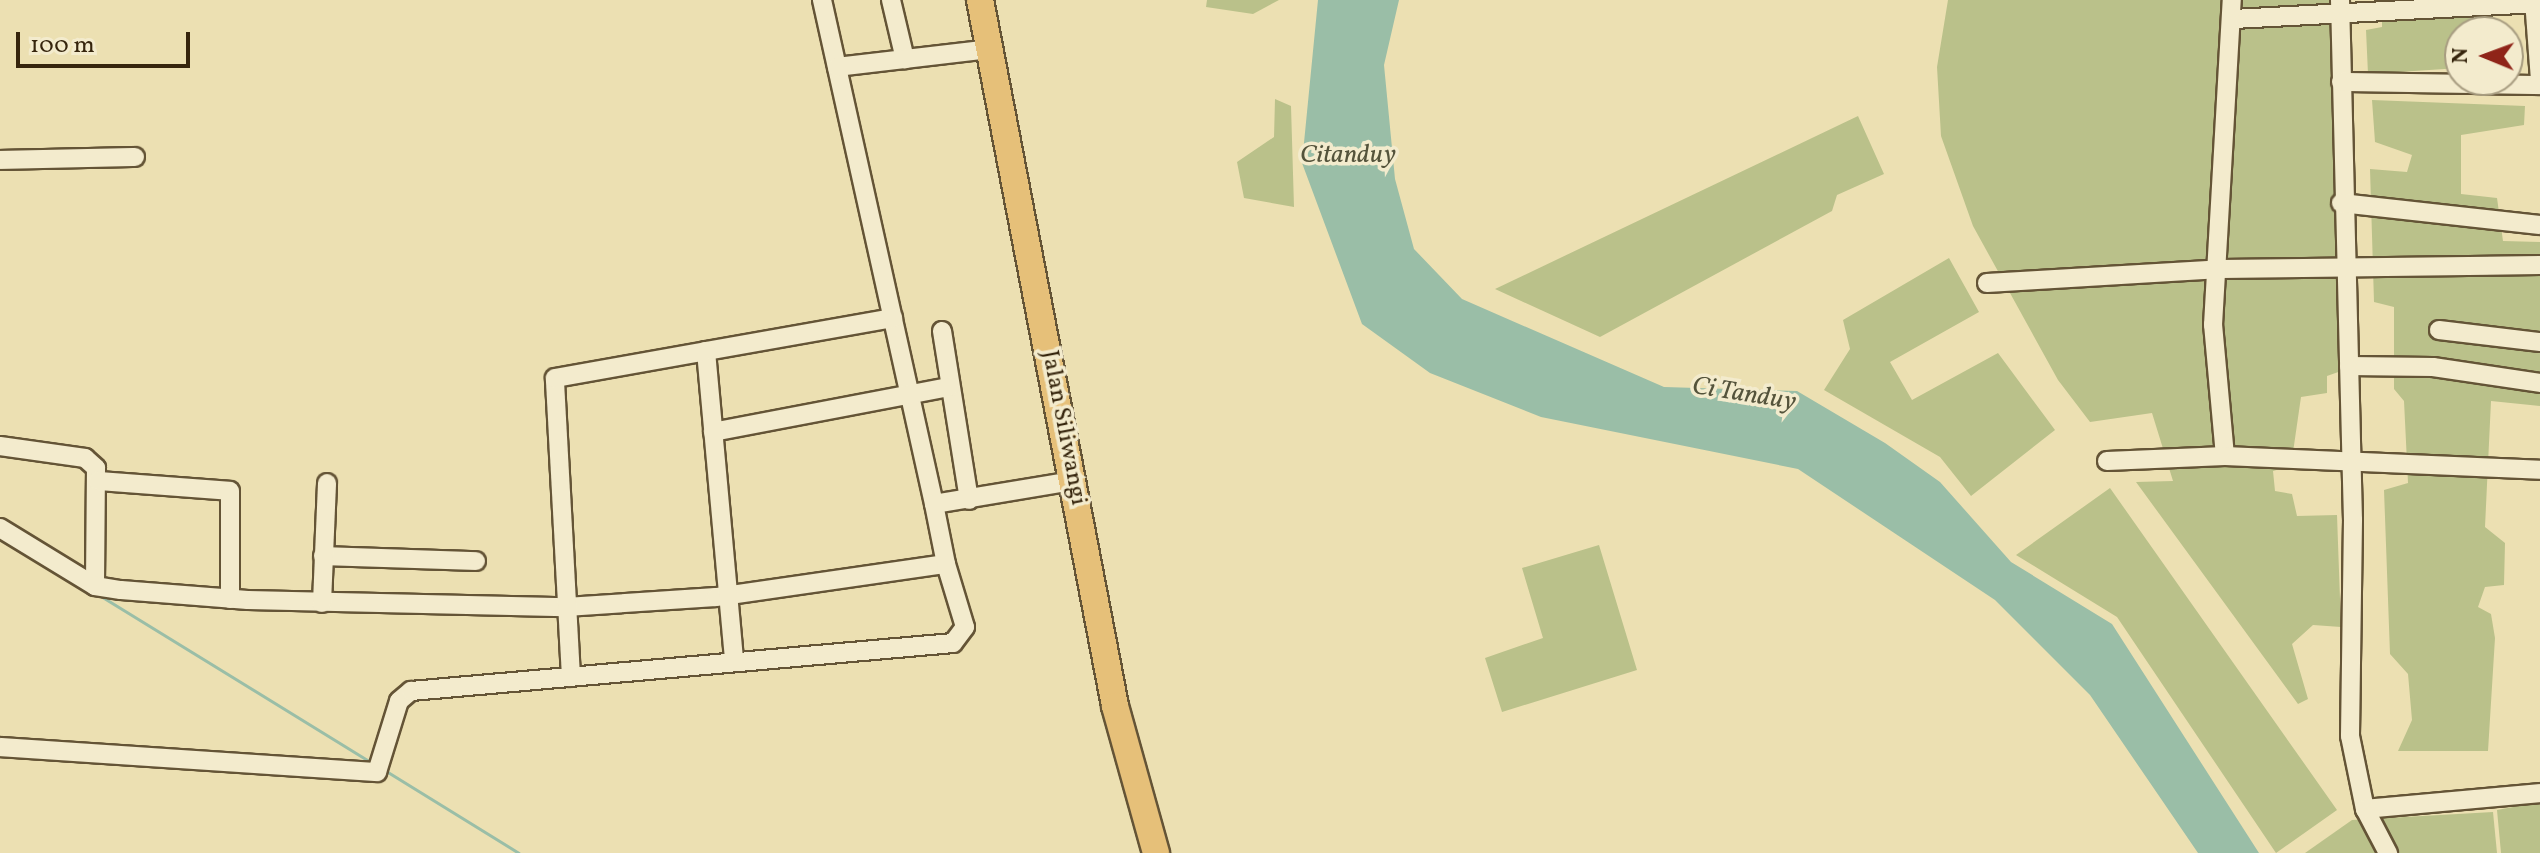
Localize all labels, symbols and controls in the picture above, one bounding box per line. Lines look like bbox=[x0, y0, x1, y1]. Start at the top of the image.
scale bar bbox=[20, 16, 194, 66]
north arrow bbox=[2444, 16, 2524, 96]
text: 100 m bbox=[30, 29, 95, 63]
text: N bbox=[2446, 47, 2477, 64]
water label: Citanduy bbox=[1300, 140, 1396, 172]
street label: Jalan Siliwangi bbox=[1034, 348, 1092, 508]
water label: Ci Tanduy bbox=[1690, 371, 1798, 419]

